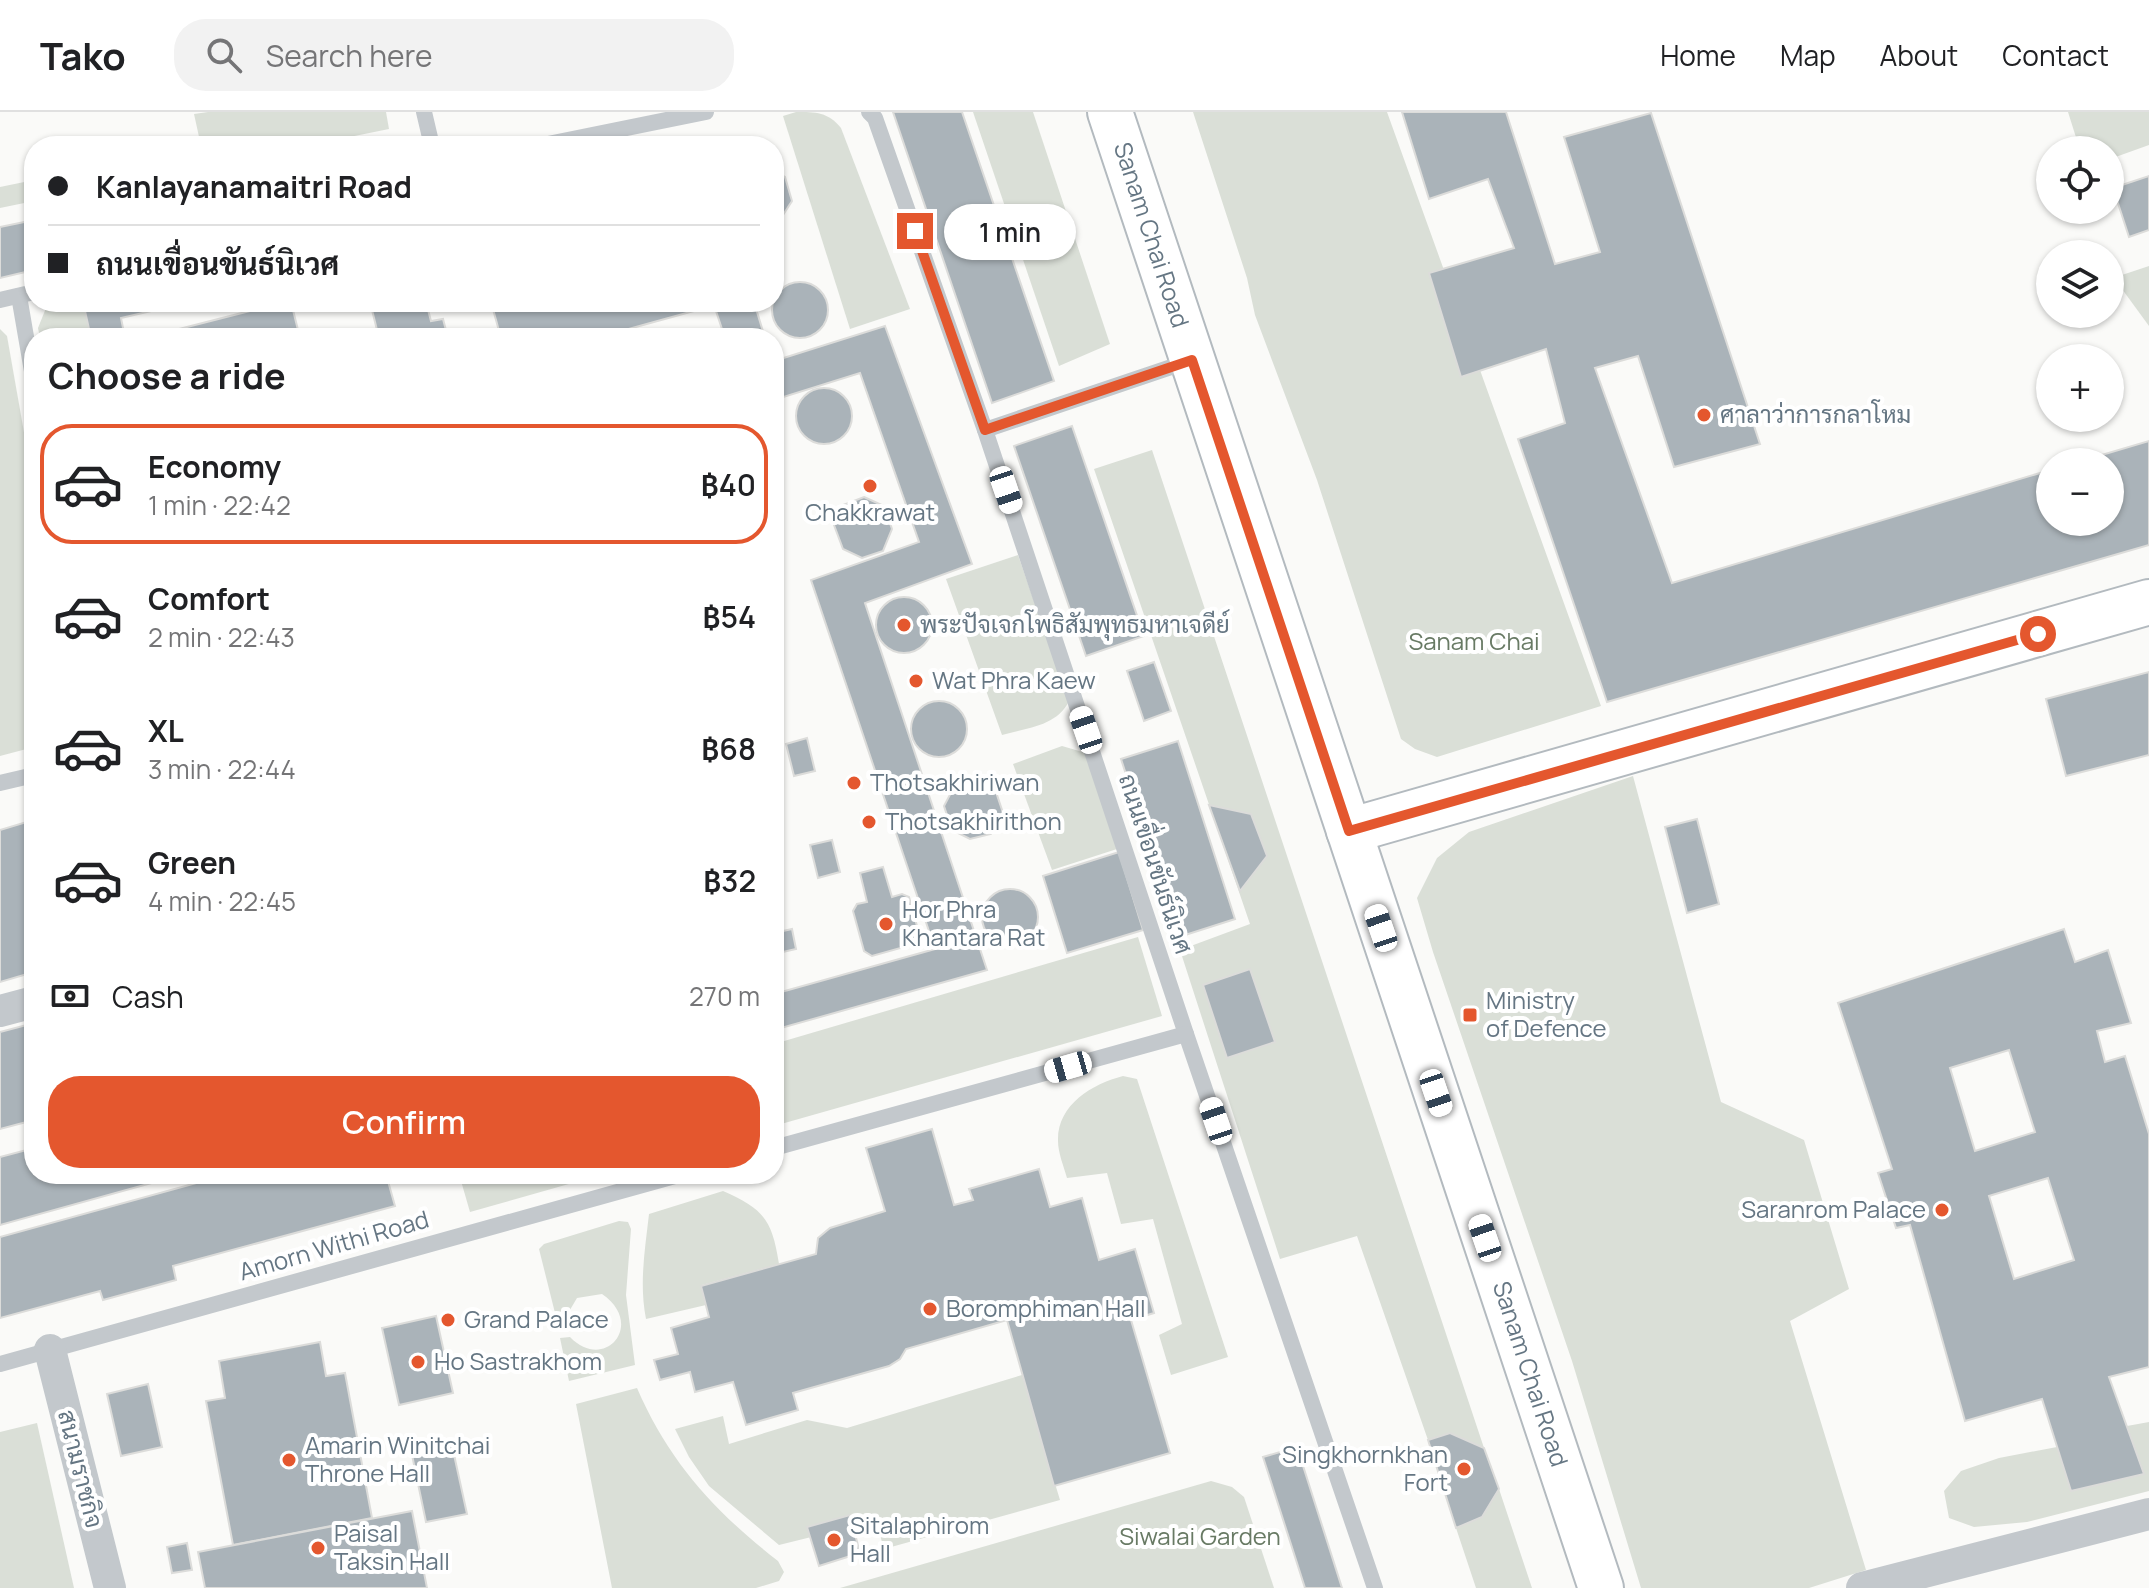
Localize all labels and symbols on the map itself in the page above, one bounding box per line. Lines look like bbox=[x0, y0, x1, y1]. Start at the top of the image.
street label: Sanam Chai Road bbox=[1107, 138, 1198, 331]
callout: 1 min bbox=[943, 203, 1075, 259]
route end bbox=[897, 213, 933, 249]
place label: ศาลาว่าการกลาโหม bbox=[1720, 397, 1911, 430]
marker: ศาลาว่าการกลาโหม bbox=[1695, 406, 1713, 424]
car bbox=[987, 463, 1025, 517]
marker: Chakkrawat bbox=[861, 477, 879, 495]
place label: Chakkrawat bbox=[805, 495, 935, 528]
place label: พระปัจเจกโพธิสัมพุทธมหาเจดีย์ bbox=[920, 607, 1230, 641]
marker: พระปัจเจกโพธิสัมพุทธมหาเจดีย์ bbox=[895, 616, 913, 634]
route start bbox=[2020, 616, 2056, 652]
park label: Sanam Chai bbox=[1408, 624, 1540, 657]
place label: Wat Phra Kaew bbox=[932, 663, 1096, 696]
marker: Wat Phra Kaew bbox=[907, 672, 925, 690]
car bbox=[1067, 703, 1105, 757]
place label: Thotsakhiriwan bbox=[870, 765, 1040, 798]
street label: ถนนเขื่อนขันธ์นิเวศ bbox=[1112, 768, 1204, 958]
marker: Thotsakhiriwan bbox=[845, 774, 863, 792]
place label: Thotsakhirithon bbox=[885, 804, 1062, 837]
marker: Thotsakhirithon bbox=[860, 813, 878, 831]
place label: Hor Phra Khantara Rat bbox=[902, 892, 1045, 953]
car bbox=[1362, 901, 1400, 955]
marker: Hor Phra Khantara Rat bbox=[877, 915, 895, 933]
place label: Ministry of Defence bbox=[1486, 983, 1606, 1044]
marker: Ministry of Defence bbox=[1461, 1006, 1479, 1024]
car bbox=[1042, 1049, 1094, 1085]
car bbox=[1417, 1066, 1455, 1120]
car bbox=[1197, 1094, 1235, 1148]
place label: Saranrom Palace bbox=[1741, 1192, 1926, 1225]
marker: Saranrom Palace bbox=[1933, 1201, 1951, 1219]
street label: Amorn Withi Road bbox=[235, 1202, 432, 1287]
car bbox=[1466, 1211, 1504, 1265]
street label: Sanam Chai Road bbox=[1486, 1277, 1577, 1470]
place label: Boromphiman Hall bbox=[946, 1291, 1146, 1324]
marker: Boromphiman Hall bbox=[921, 1300, 939, 1318]
place label: Grand Palace bbox=[464, 1302, 609, 1335]
marker: Grand Palace bbox=[439, 1311, 457, 1329]
place label: Ho Sastrakhom bbox=[434, 1344, 602, 1377]
marker: Ho Sastrakhom bbox=[409, 1353, 427, 1371]
street label: สนามราชกิจ bbox=[51, 1406, 112, 1531]
place label: Amarin Winitchai Throne Hall bbox=[305, 1428, 490, 1489]
place label: Singkhornkhan Fort bbox=[1282, 1437, 1448, 1498]
marker: Amarin Winitchai Throne Hall bbox=[280, 1451, 298, 1469]
marker: Singkhornkhan Fort bbox=[1455, 1460, 1473, 1478]
place label: Sitalaphirom Hall bbox=[850, 1508, 989, 1569]
place label: Paisal Taksin Hall bbox=[334, 1516, 450, 1577]
park label: Siwalai Garden bbox=[1119, 1519, 1281, 1552]
marker: Sitalaphirom Hall bbox=[825, 1531, 843, 1549]
marker: Paisal Taksin Hall bbox=[309, 1539, 327, 1557]

